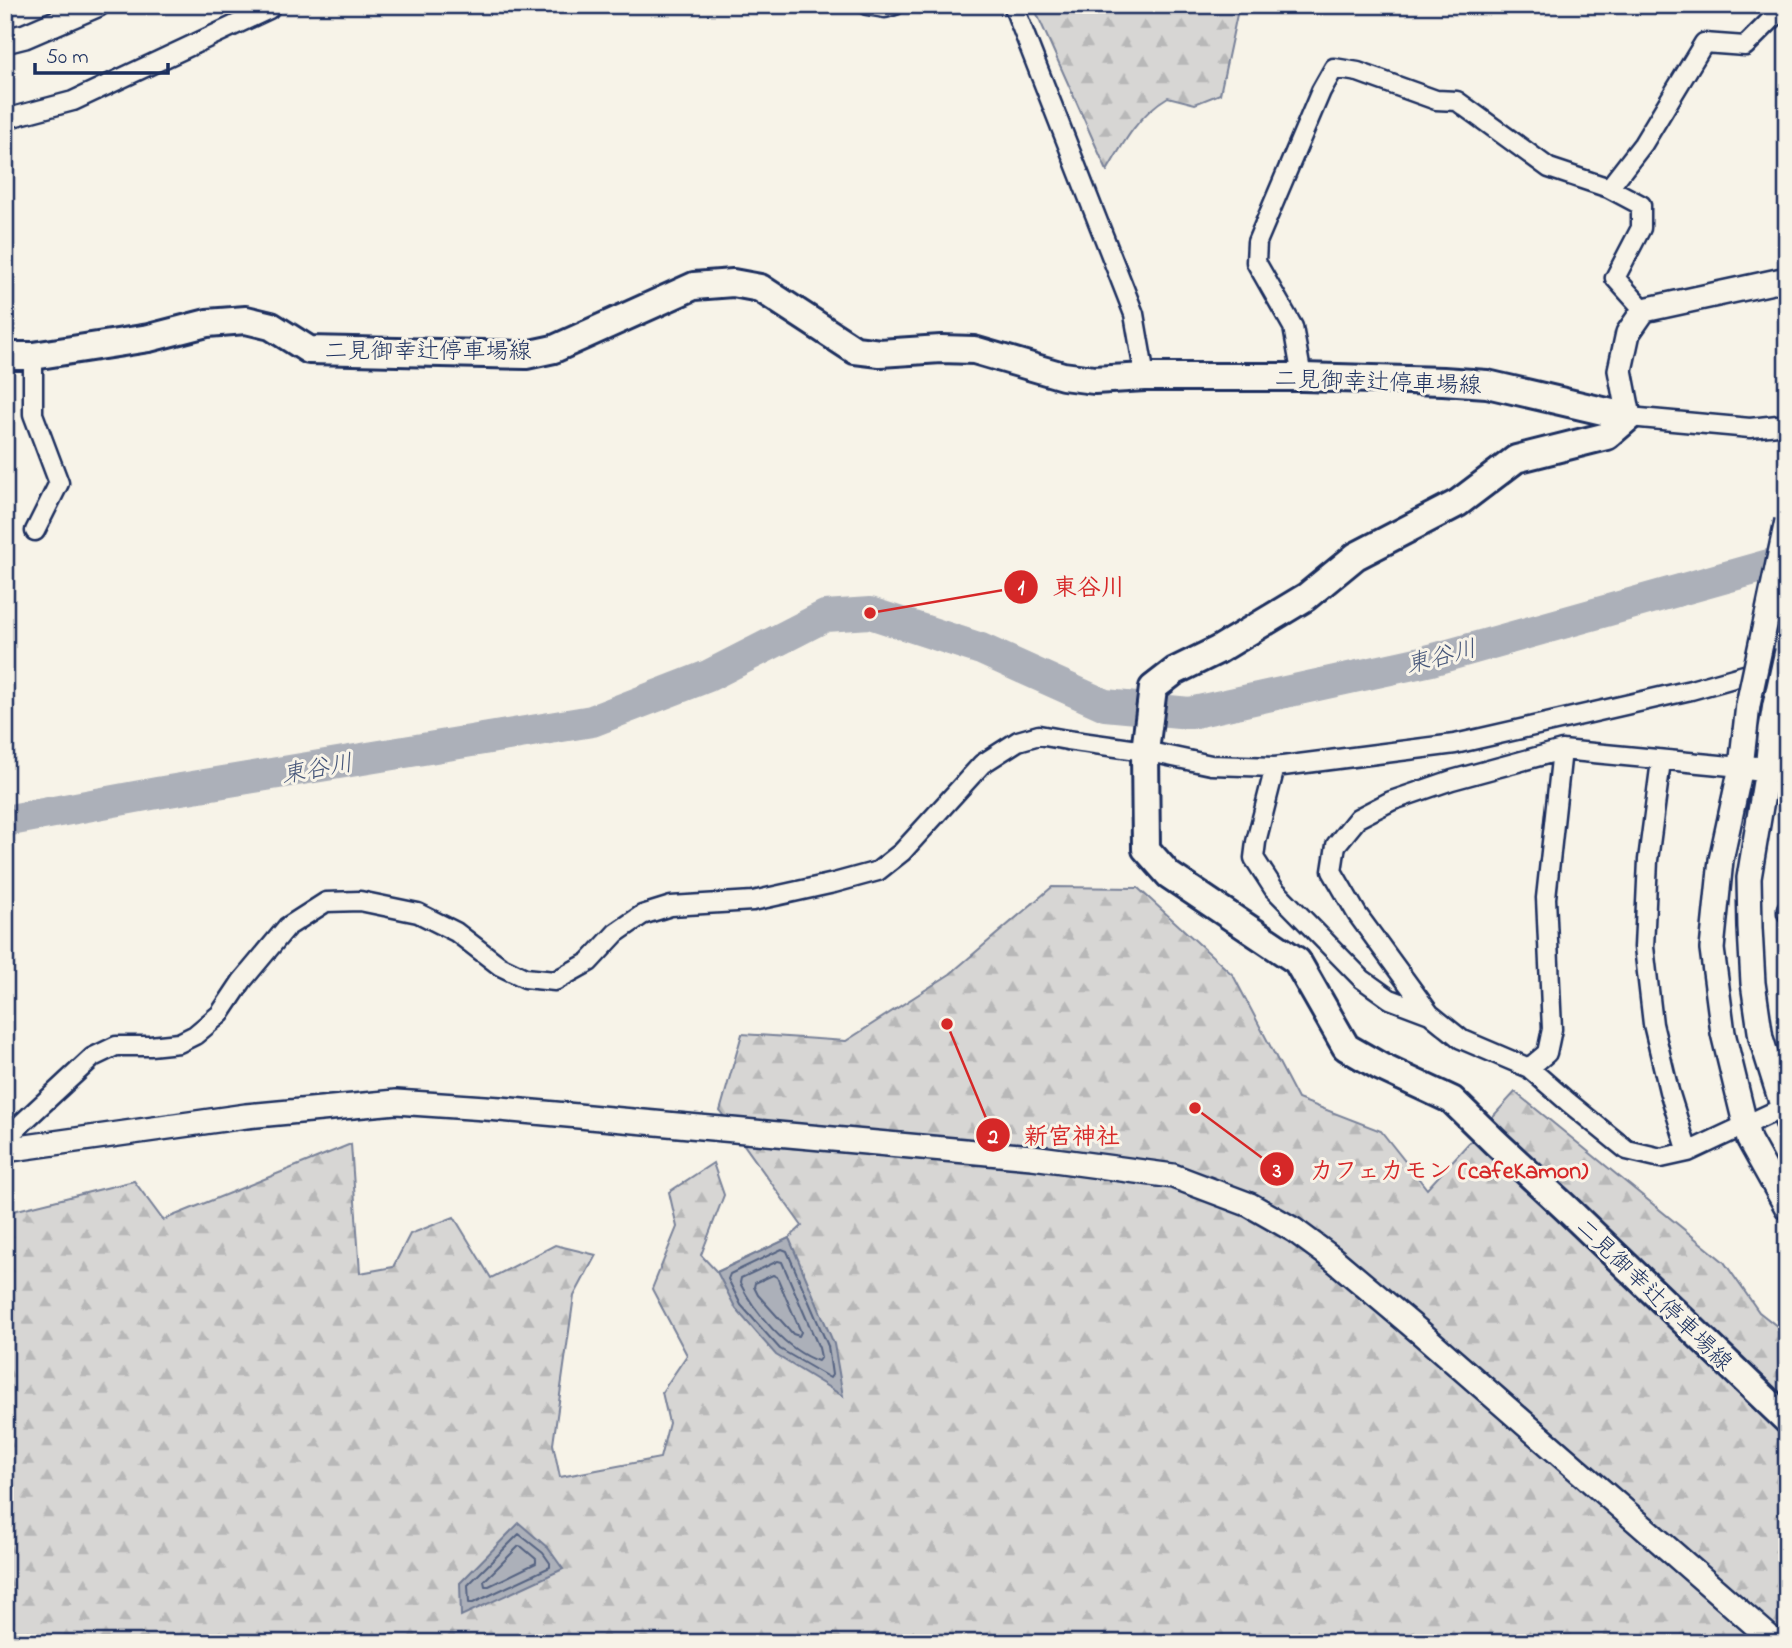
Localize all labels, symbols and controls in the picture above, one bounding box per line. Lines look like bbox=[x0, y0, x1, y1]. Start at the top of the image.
scale bar bbox=[35, 32, 168, 76]
text: 50 m bbox=[46, 43, 89, 73]
street label: 二見御幸辻停車場線 bbox=[325, 336, 532, 369]
street label: 二見御幸辻停車場線 bbox=[1274, 363, 1482, 404]
callout: 東谷川 bbox=[1004, 564, 1139, 609]
text: 東谷川 bbox=[1053, 572, 1125, 607]
text: 1 bbox=[1018, 574, 1025, 604]
water label: 東谷川 bbox=[1402, 633, 1481, 684]
water label: 東谷川 bbox=[279, 747, 356, 794]
callout: 新宮神社 bbox=[975, 1113, 1134, 1158]
text: 新宮神社 bbox=[1024, 1121, 1120, 1156]
text: 2 bbox=[987, 1123, 999, 1153]
callout: カフェカモン (cafeKamon) bbox=[1259, 1147, 1603, 1192]
text: カフェカモン (cafeKamon) bbox=[1310, 1155, 1588, 1190]
text: 3 bbox=[1272, 1157, 1282, 1187]
street label: 二見御幸辻停車場線 bbox=[1567, 1212, 1739, 1380]

